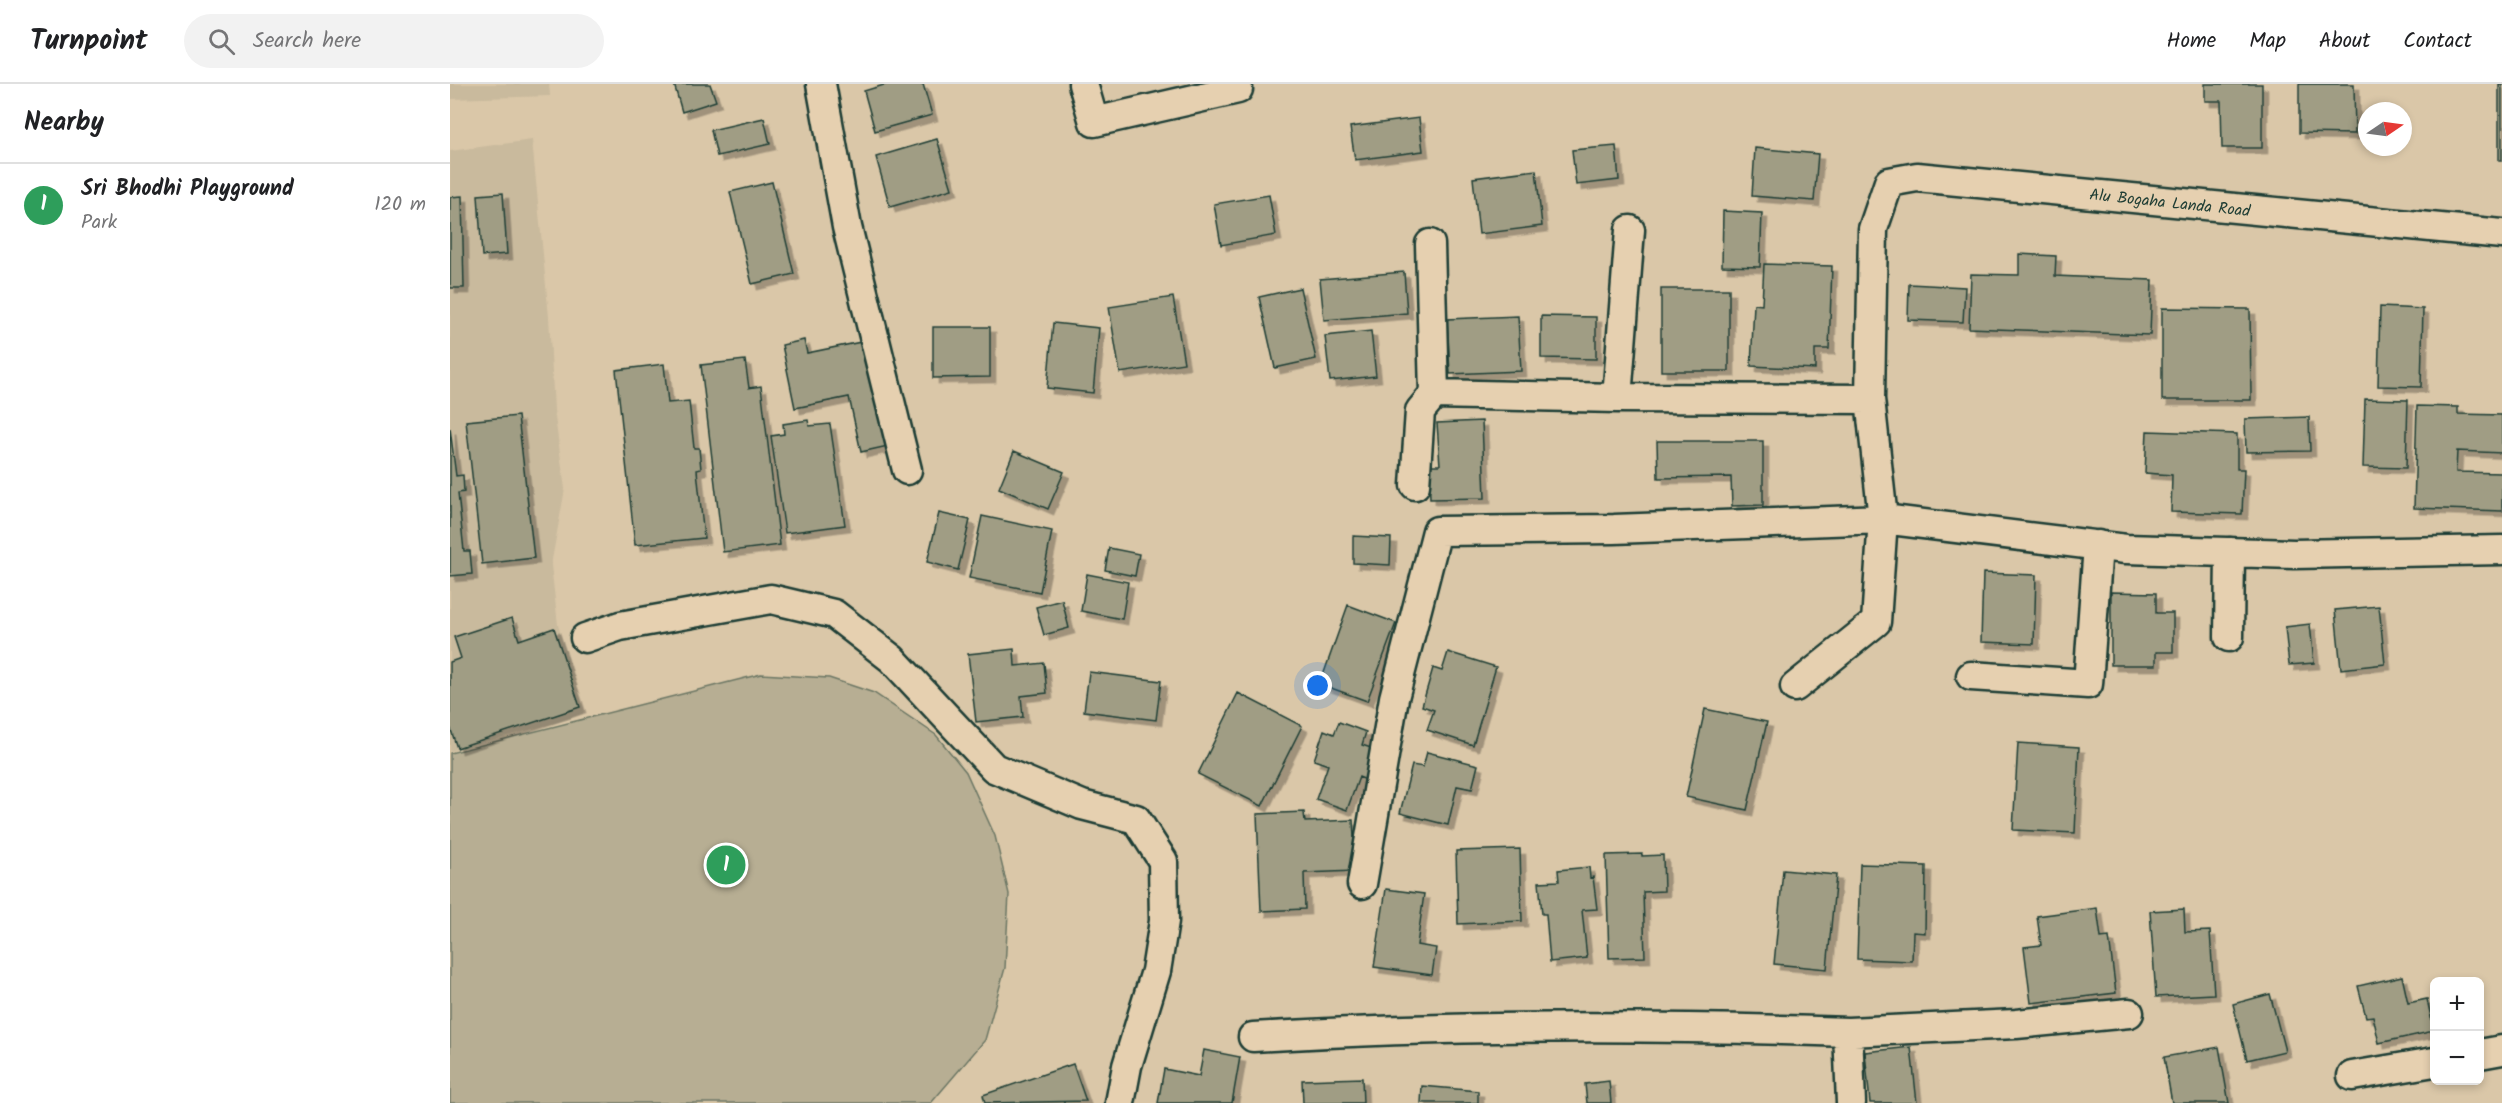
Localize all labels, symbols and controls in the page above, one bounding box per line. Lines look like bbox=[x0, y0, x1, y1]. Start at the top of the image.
search box bbox=[184, 14, 604, 68]
text: Turnpoint bbox=[30, 19, 148, 64]
text: Search here bbox=[253, 24, 361, 59]
icon: search bbox=[205, 25, 238, 58]
text: Home bbox=[2167, 25, 2216, 58]
text: Map bbox=[2249, 25, 2286, 58]
text: About bbox=[2319, 25, 2370, 58]
text: Contact bbox=[2403, 25, 2472, 58]
text: Nearby bbox=[24, 102, 104, 144]
north arrow bbox=[2358, 102, 2412, 156]
text: Sri Bhodhi Playground bbox=[81, 172, 294, 207]
street label: Alu Bogaha Landa Road bbox=[2088, 183, 2252, 224]
text: 1 bbox=[40, 189, 47, 221]
text: 120 m bbox=[374, 189, 426, 221]
text: Park bbox=[81, 207, 117, 239]
your location bbox=[1303, 671, 1332, 700]
pin: 1 bbox=[706, 842, 746, 888]
map controls bbox=[2430, 977, 2484, 1085]
button: + bbox=[2430, 977, 2484, 1031]
button: − bbox=[2430, 1031, 2484, 1085]

